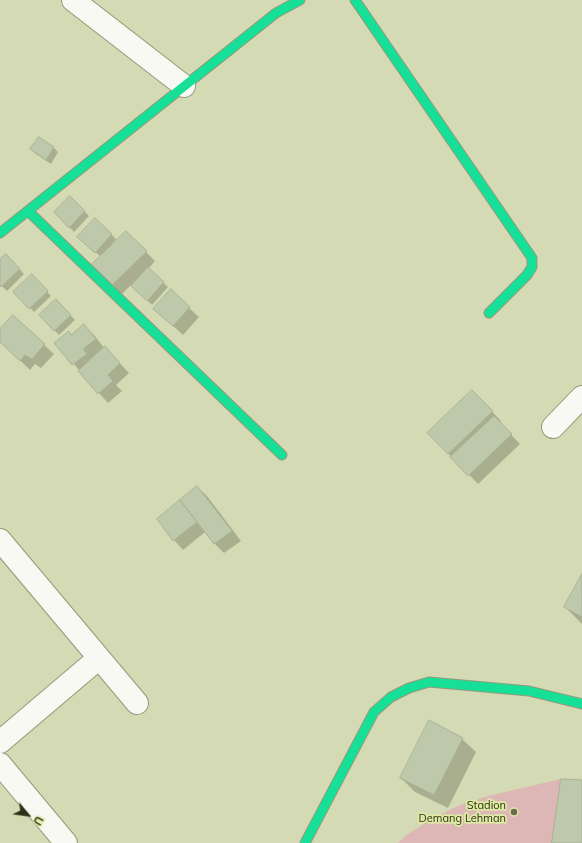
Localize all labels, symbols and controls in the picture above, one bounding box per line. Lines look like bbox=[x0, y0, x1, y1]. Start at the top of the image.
north arrow bbox=[8, 795, 48, 835]
place label: Stadion Demang Lehman bbox=[419, 799, 506, 825]
marker: Stadion Demang Lehman bbox=[509, 807, 519, 817]
text: U bbox=[30, 814, 47, 828]

